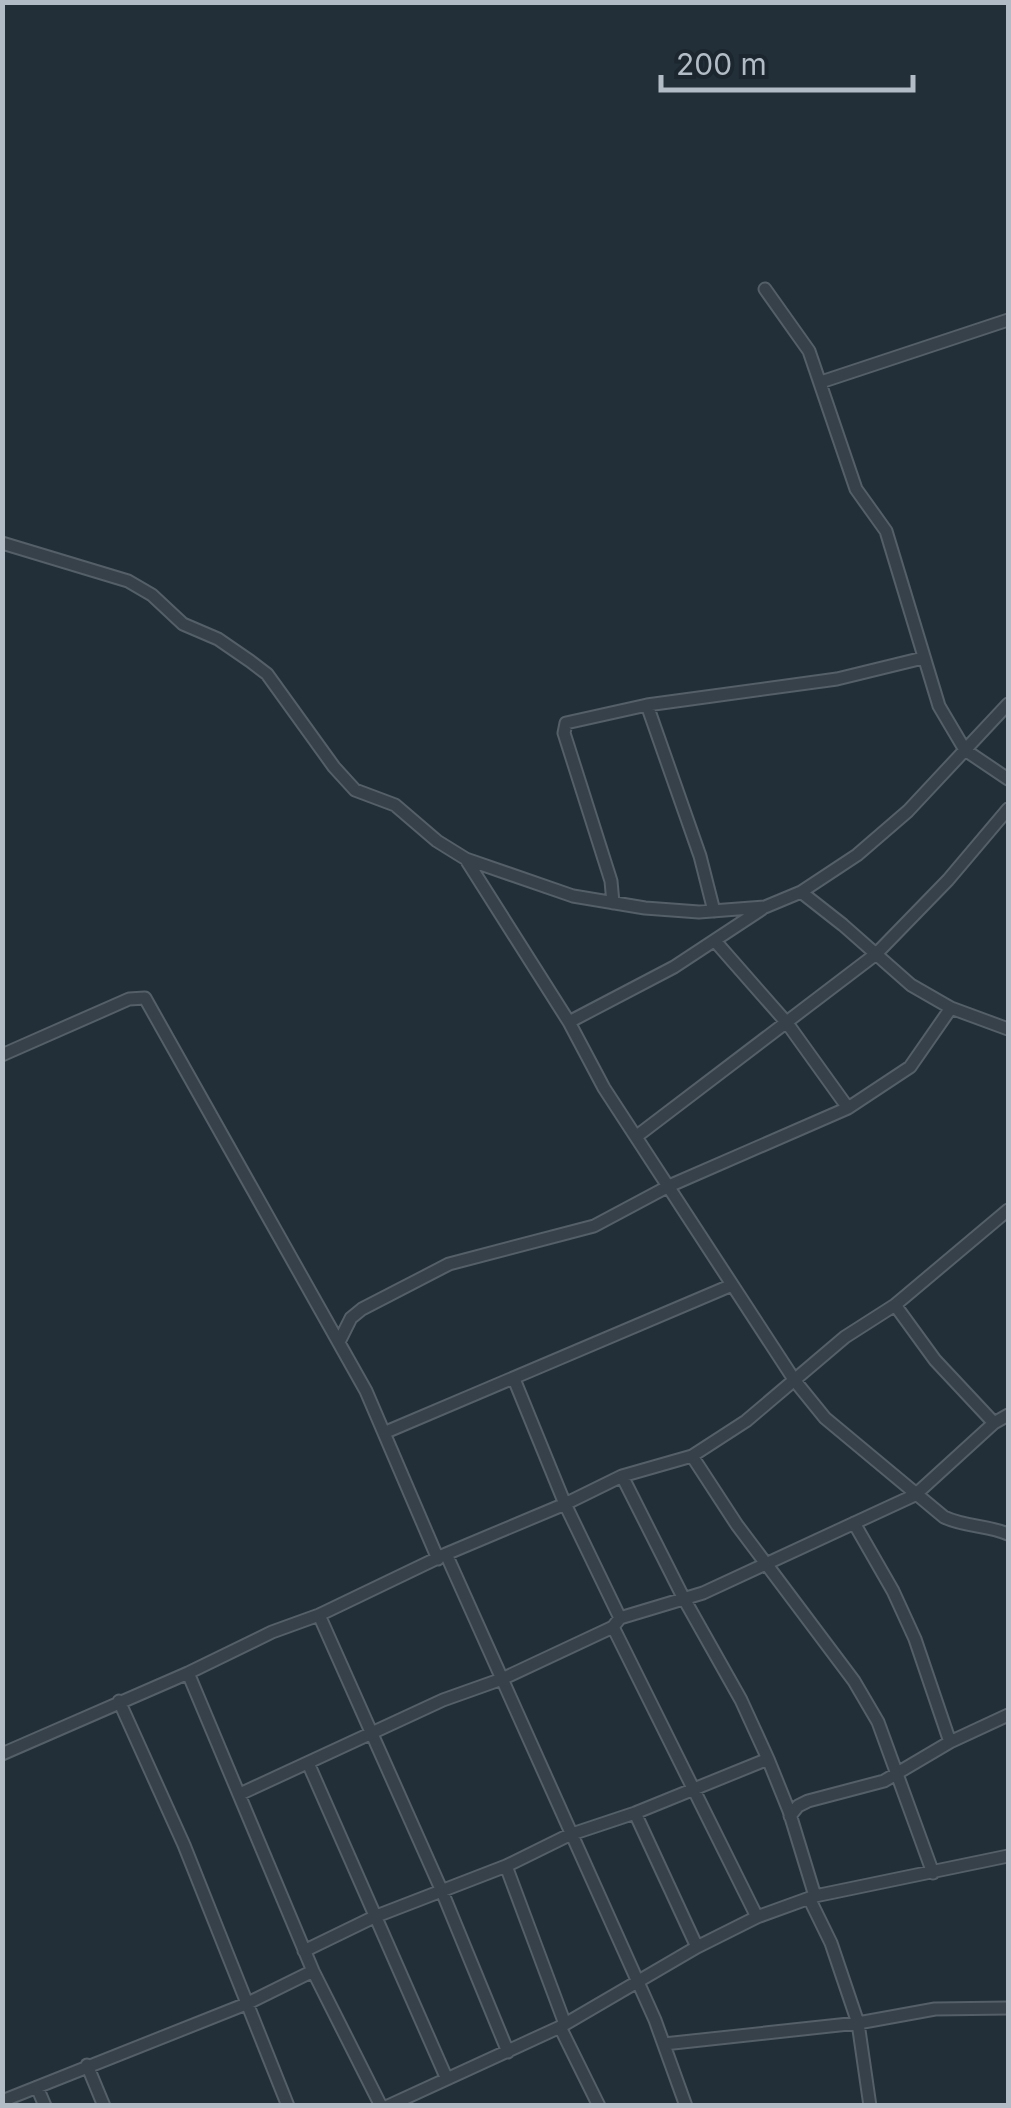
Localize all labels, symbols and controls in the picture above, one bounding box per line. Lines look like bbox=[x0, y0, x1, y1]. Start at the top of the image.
scale bar bbox=[661, 30, 914, 92]
text: 200 m bbox=[676, 46, 767, 82]

